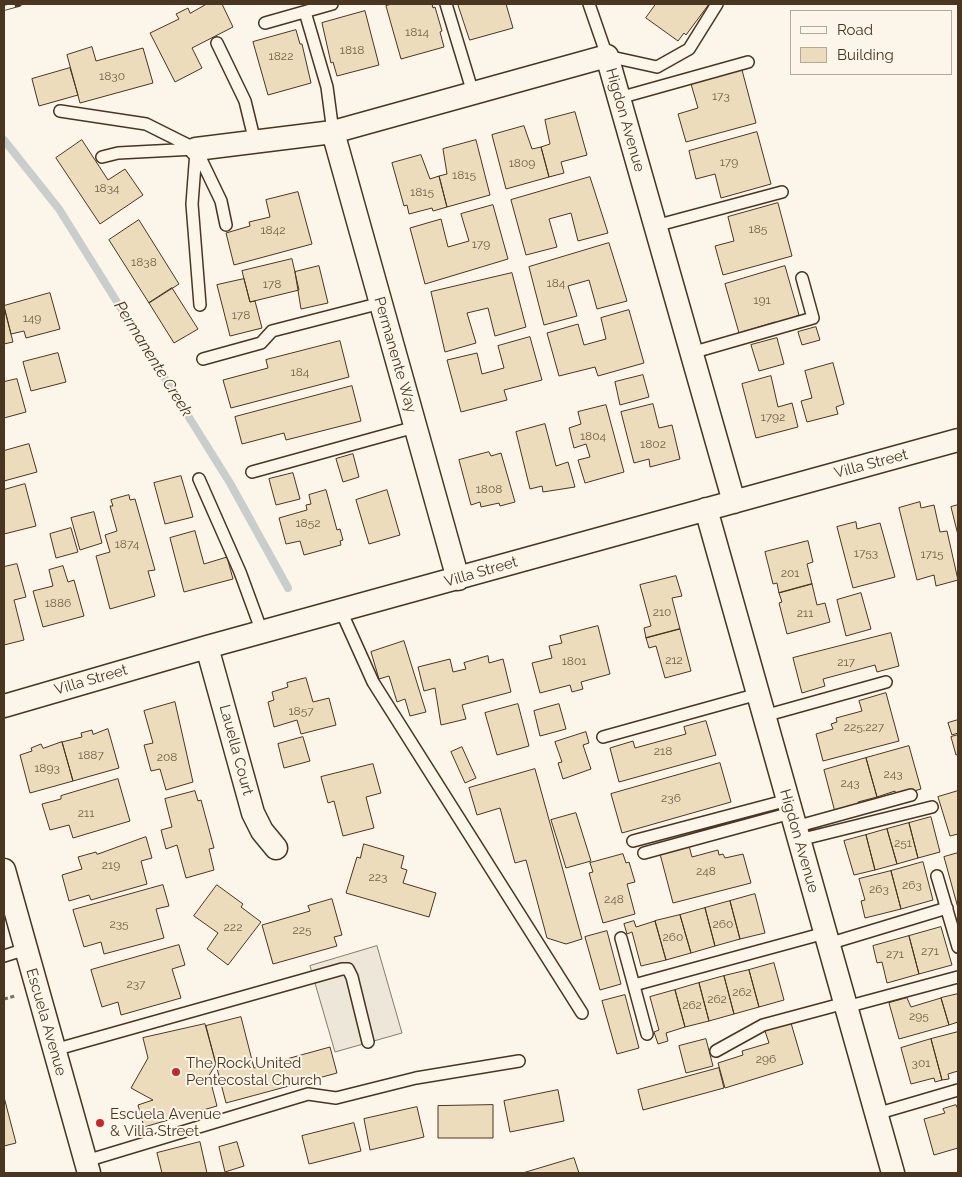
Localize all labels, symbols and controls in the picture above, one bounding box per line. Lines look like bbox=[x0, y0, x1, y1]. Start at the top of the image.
legend bbox=[790, 10, 952, 75]
text: Road bbox=[837, 21, 873, 39]
house number: 1814 bbox=[405, 25, 429, 39]
house number: 1818 bbox=[340, 43, 364, 57]
text: Building bbox=[837, 46, 894, 64]
house number: 1822 bbox=[269, 49, 293, 63]
street label: Higdon Avenue bbox=[602, 66, 648, 174]
house number: 1830 bbox=[99, 69, 125, 83]
house number: 173 bbox=[712, 89, 730, 103]
house number: 179 bbox=[720, 155, 738, 169]
house number: 1809 bbox=[509, 156, 535, 170]
house number: 1815 bbox=[452, 168, 476, 182]
house number: 1834 bbox=[94, 181, 120, 195]
house number: 1815 bbox=[410, 185, 434, 199]
house number: 185 bbox=[749, 222, 767, 236]
house number: 1842 bbox=[260, 223, 286, 237]
house number: 179 bbox=[472, 237, 490, 251]
house number: 1838 bbox=[131, 255, 157, 269]
house number: 184 bbox=[547, 276, 565, 290]
house number: 178 bbox=[263, 277, 281, 291]
house number: 191 bbox=[753, 293, 771, 307]
street label: Permanente Way bbox=[370, 295, 420, 415]
water label: Permanente Creek bbox=[110, 298, 196, 420]
house number: 178 bbox=[232, 308, 250, 322]
house number: 149 bbox=[23, 311, 41, 325]
house number: 184 bbox=[291, 365, 309, 379]
house number: 1792 bbox=[761, 410, 785, 424]
house number: 1804 bbox=[580, 429, 606, 443]
house number: 1802 bbox=[640, 437, 666, 451]
street label: Villa Street bbox=[832, 446, 910, 482]
house number: 1808 bbox=[476, 482, 502, 496]
house number: 1852 bbox=[295, 516, 321, 530]
house number: 1874 bbox=[115, 537, 139, 551]
house number: 1753 bbox=[854, 546, 878, 560]
house number: 1715 bbox=[920, 547, 944, 561]
street label: Villa Street bbox=[442, 553, 520, 591]
house number: 201 bbox=[781, 566, 799, 580]
house number: 1886 bbox=[45, 596, 71, 610]
house number: 210 bbox=[653, 605, 671, 619]
house number: 211 bbox=[797, 606, 813, 620]
house number: 212 bbox=[665, 653, 683, 667]
house number: 1801 bbox=[562, 654, 586, 668]
house number: 217 bbox=[837, 655, 855, 669]
street label: Villa Street bbox=[52, 661, 130, 699]
street label: Lauella Court bbox=[215, 703, 257, 797]
house number: 1857 bbox=[288, 704, 314, 718]
house number: 225;227 bbox=[844, 720, 884, 734]
house number: 218 bbox=[654, 744, 672, 758]
house number: 1887 bbox=[78, 748, 104, 762]
house number: 208 bbox=[157, 750, 177, 764]
house number: 1893 bbox=[34, 761, 60, 775]
house number: 243 bbox=[883, 767, 903, 781]
house number: 243 bbox=[840, 776, 860, 790]
street label: Higdon Avenue bbox=[776, 787, 822, 895]
house number: 236 bbox=[661, 791, 681, 805]
house number: 211 bbox=[78, 806, 94, 820]
house number: 251 bbox=[894, 836, 912, 850]
house number: 219 bbox=[102, 858, 120, 872]
house number: 248 bbox=[696, 864, 716, 878]
house number: 223 bbox=[369, 870, 387, 884]
house number: 263 bbox=[902, 878, 922, 892]
house number: 263 bbox=[869, 882, 889, 896]
house number: 248 bbox=[604, 892, 624, 906]
house number: 235 bbox=[109, 917, 129, 931]
house number: 260 bbox=[713, 917, 733, 931]
house number: 222 bbox=[224, 920, 242, 934]
house number: 225 bbox=[292, 923, 312, 937]
house number: 260 bbox=[663, 930, 683, 944]
house number: 271 bbox=[921, 944, 939, 958]
house number: 271 bbox=[886, 947, 904, 961]
street label: Escuela Avenue bbox=[22, 966, 70, 1078]
house number: 237 bbox=[126, 977, 146, 991]
house number: 262 bbox=[732, 985, 752, 999]
house number: 262 bbox=[707, 992, 727, 1006]
house number: 262 bbox=[682, 998, 702, 1012]
house number: 295 bbox=[909, 1009, 929, 1023]
house number: 296 bbox=[756, 1052, 776, 1066]
place label: The Rock United Pentecostal Church bbox=[186, 1054, 322, 1089]
house number: 301 bbox=[912, 1056, 930, 1070]
marker: The Rock United Pentecostal Church bbox=[170, 1066, 182, 1078]
place label: Escuela Avenue & Villa Street bbox=[110, 1105, 221, 1140]
marker: Escuela Avenue & Villa Street bbox=[94, 1117, 106, 1129]

